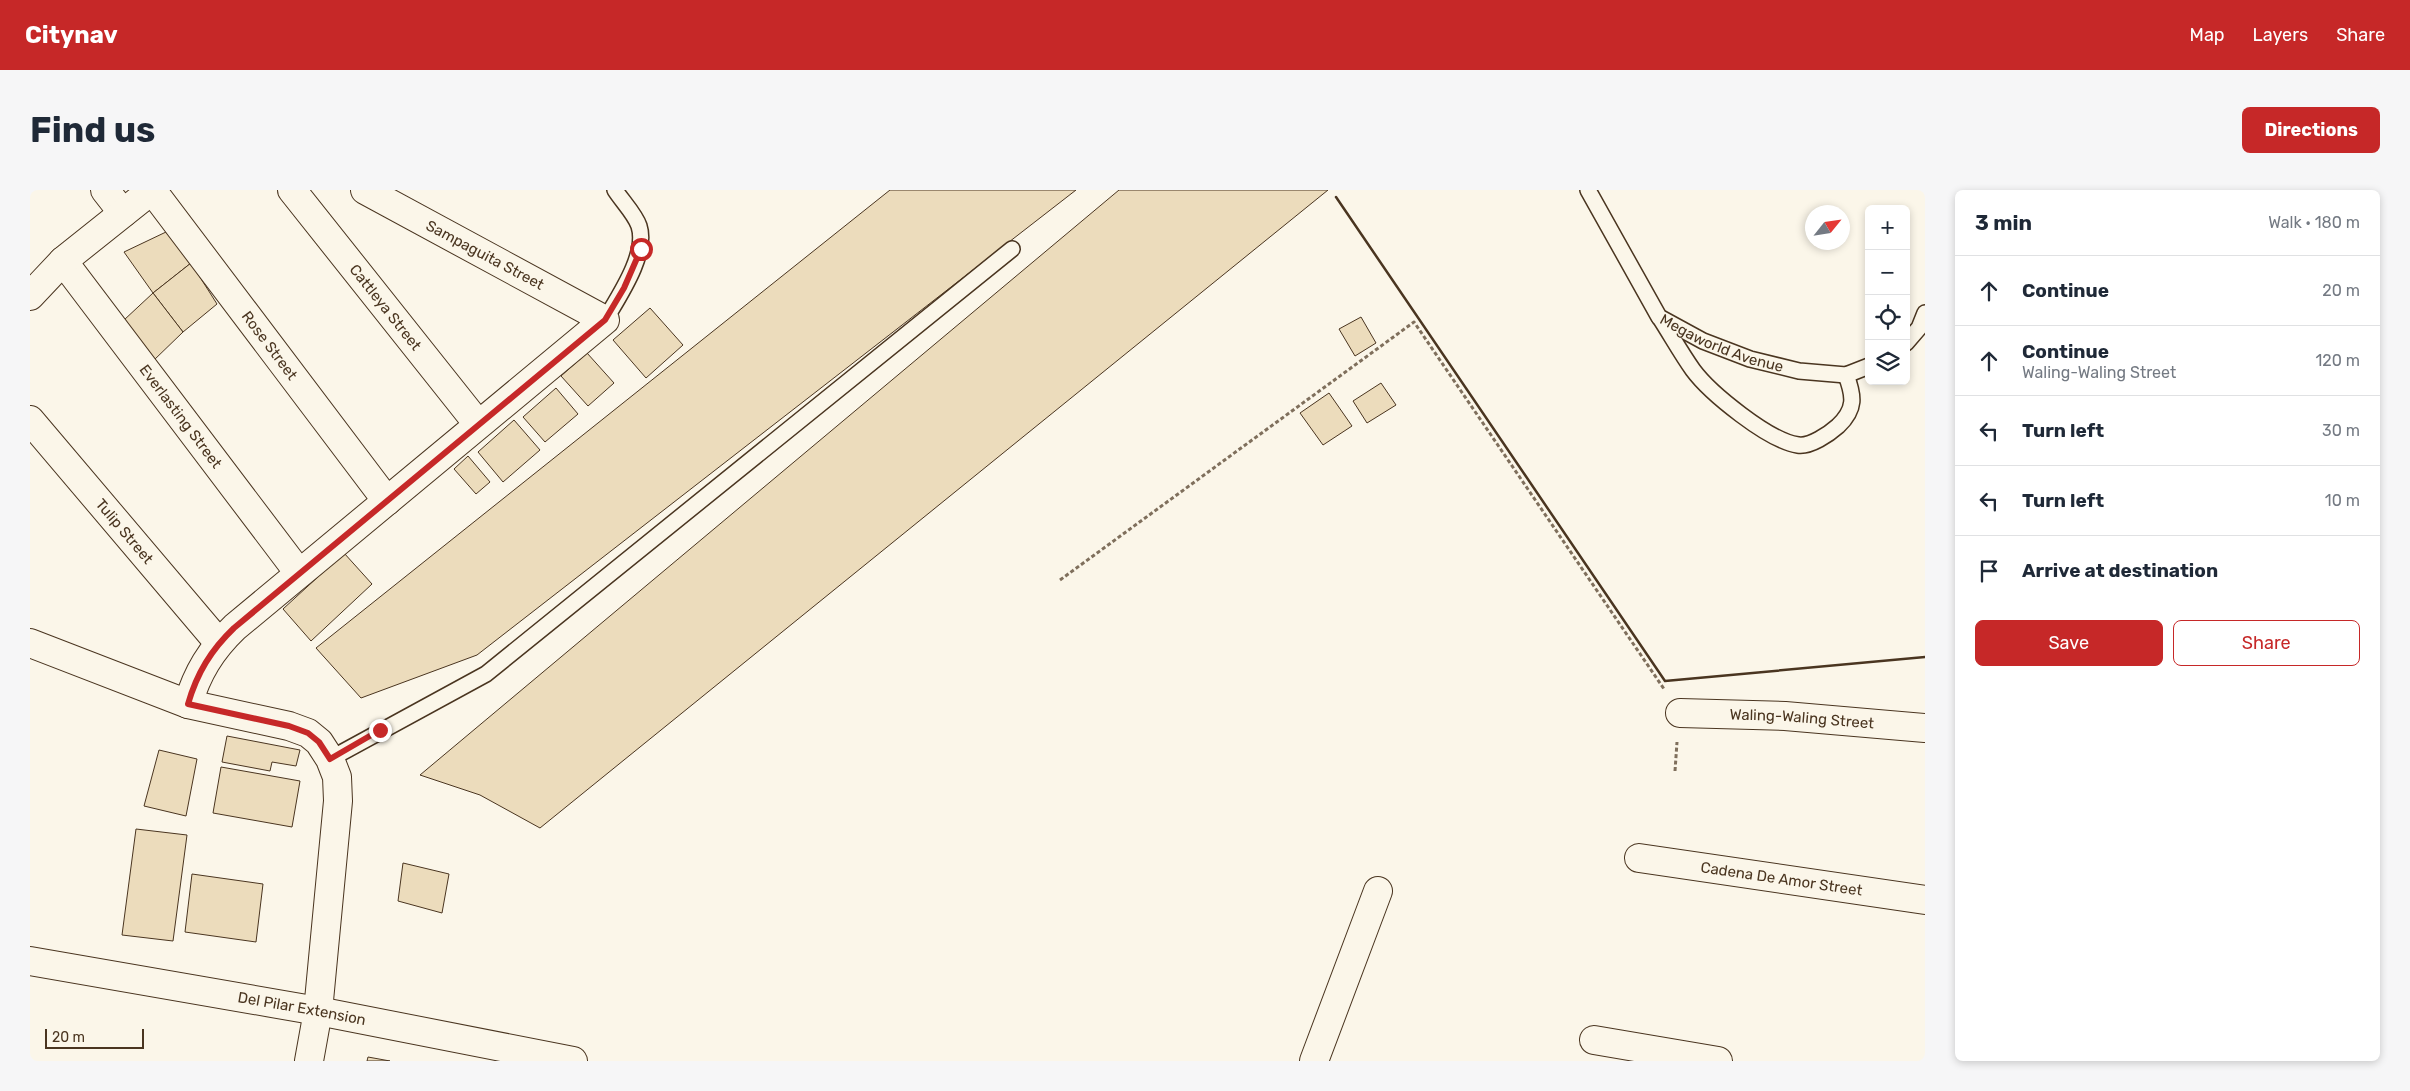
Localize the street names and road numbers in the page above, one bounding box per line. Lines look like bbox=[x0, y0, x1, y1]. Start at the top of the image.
street label: Sampaguita Street bbox=[423, 216, 547, 294]
street label: Cattleya Street bbox=[346, 261, 425, 354]
street label: Rose Street bbox=[238, 308, 301, 384]
street label: Megaworld Avenue bbox=[1657, 310, 1785, 376]
street label: Everlasting Street bbox=[136, 361, 226, 472]
street label: Tulip Street bbox=[92, 495, 157, 568]
street label: Waling-Waling Street bbox=[1729, 705, 1875, 733]
street label: Cadena De Amor Street bbox=[1699, 858, 1864, 900]
street label: Del Pilar Extension bbox=[236, 988, 367, 1029]

